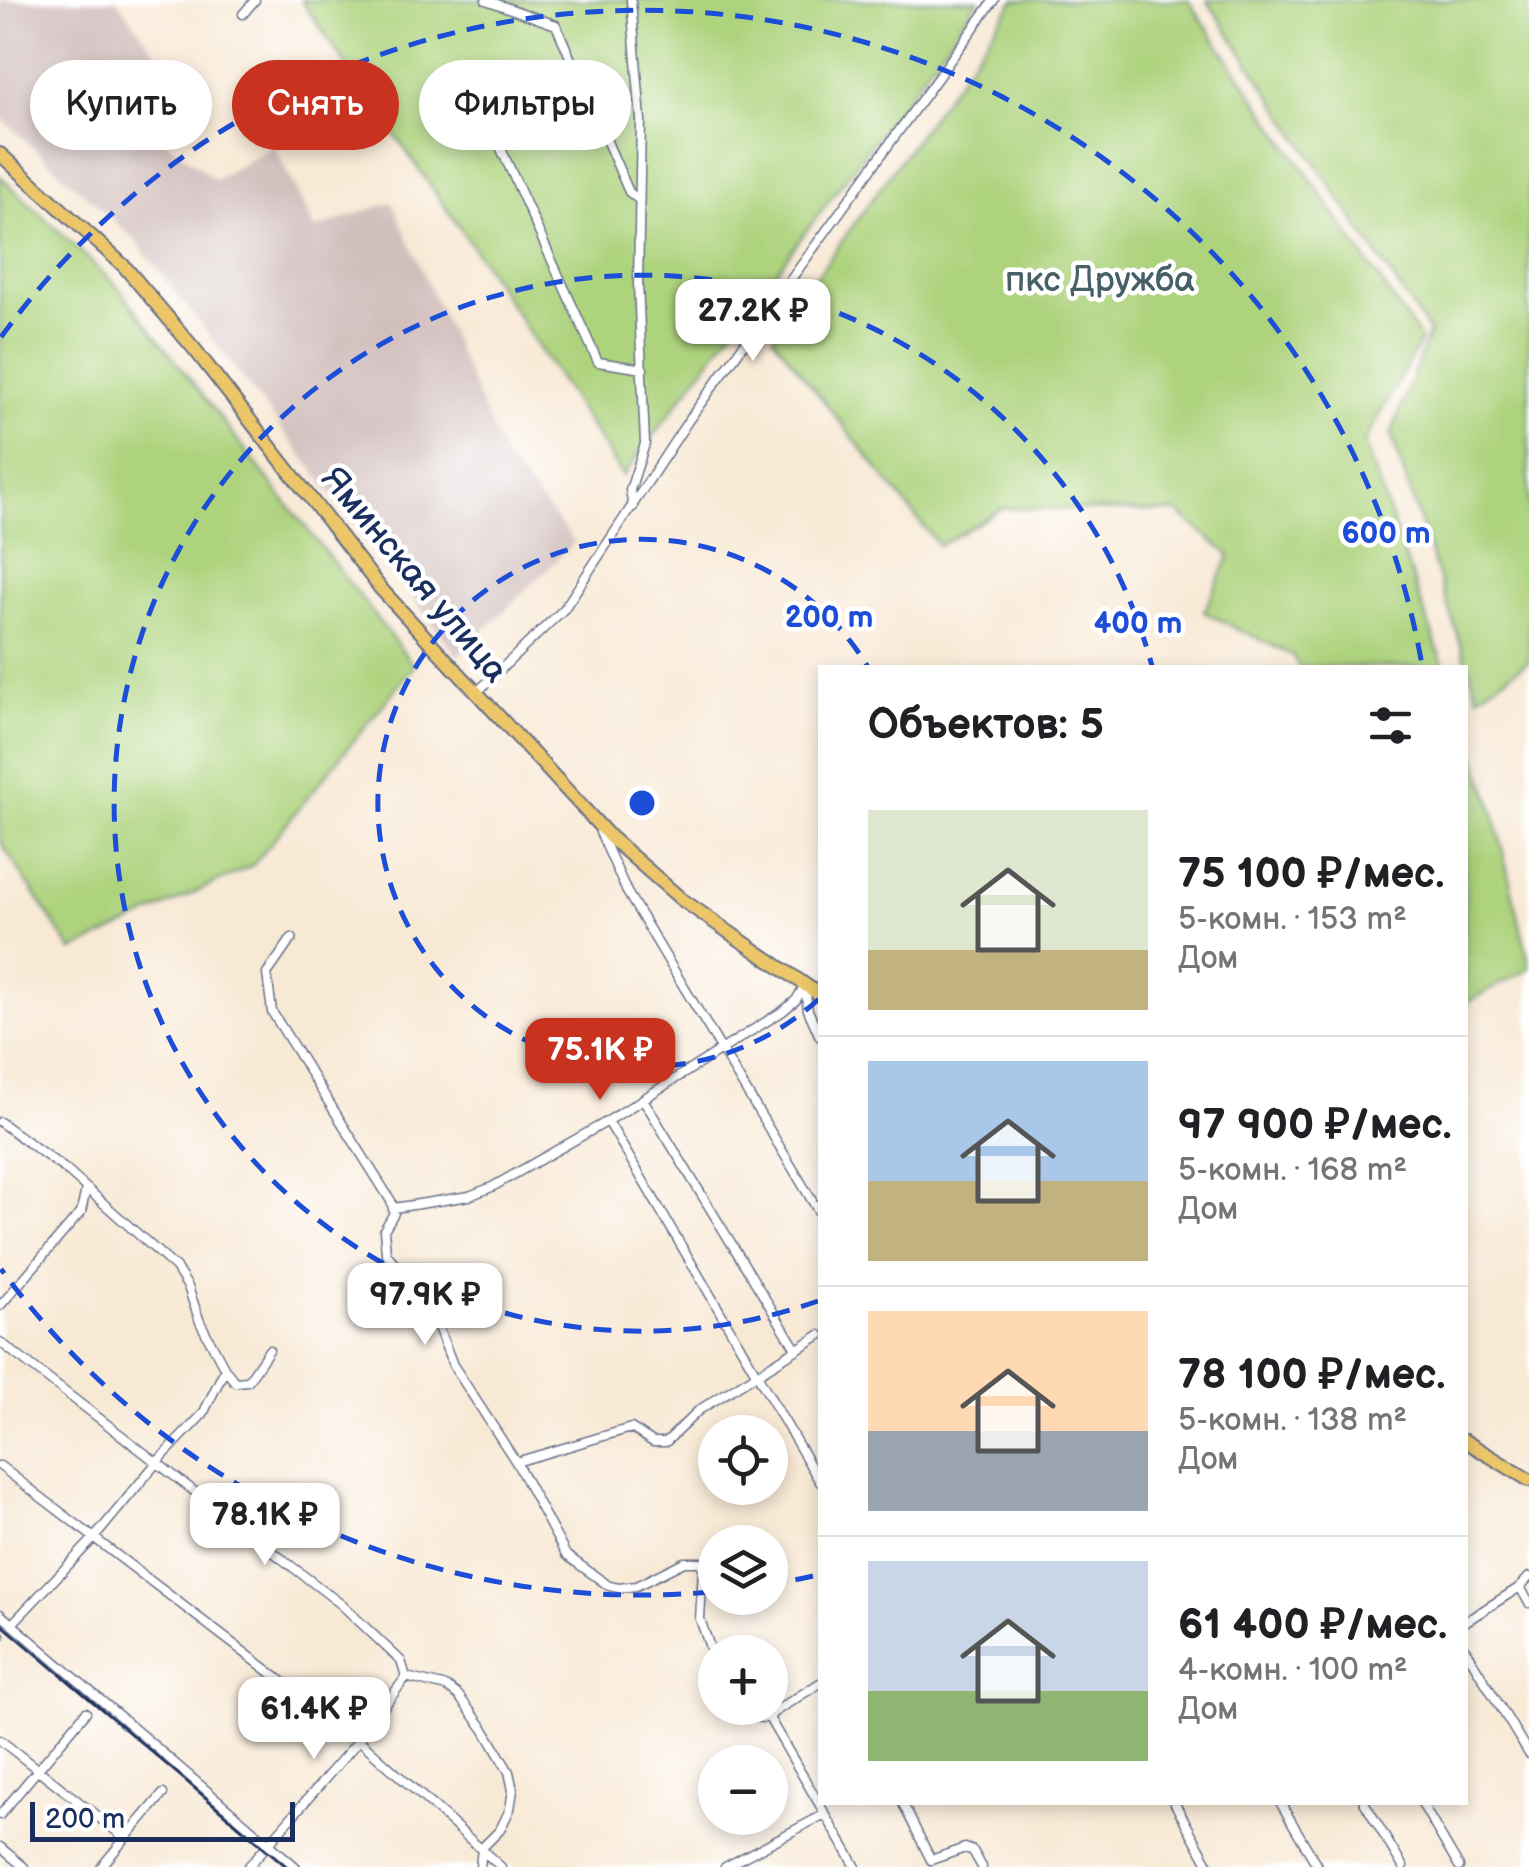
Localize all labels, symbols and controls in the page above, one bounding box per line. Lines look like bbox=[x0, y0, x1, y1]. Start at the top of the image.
chip: Купить bbox=[30, 60, 212, 150]
chip: Снять bbox=[232, 60, 399, 150]
chip: Фильтры bbox=[419, 60, 631, 150]
park label: пкс Дружба bbox=[1005, 259, 1195, 302]
pin: 27.2K ₽ bbox=[661, 279, 845, 364]
text: 27.2K ₽ bbox=[697, 292, 809, 331]
street label: Яминская улица bbox=[311, 458, 517, 692]
text: 600 m bbox=[1341, 516, 1431, 552]
text: 200 m bbox=[785, 600, 873, 636]
text: 400 m bbox=[1094, 606, 1182, 642]
icon: filters bbox=[1363, 698, 1418, 753]
text: Объектов: 5 bbox=[868, 700, 1104, 751]
centre of rings bbox=[624, 785, 660, 821]
text: 75 100 ₽/мес. bbox=[1178, 849, 1445, 900]
icon: home bbox=[948, 850, 1068, 970]
text: 5-комн. · 153 m² bbox=[1178, 900, 1407, 939]
text: Дом bbox=[1178, 939, 1238, 978]
pin: 75.1K ₽ bbox=[508, 1018, 692, 1103]
text: 75.1K ₽ bbox=[547, 1031, 653, 1070]
text: 97 900 ₽/мес. bbox=[1178, 1100, 1452, 1151]
icon: home bbox=[948, 1101, 1068, 1221]
text: 5-комн. · 168 m² bbox=[1178, 1151, 1407, 1190]
text: Дом bbox=[1178, 1190, 1238, 1229]
pin: 97.9K ₽ bbox=[333, 1263, 517, 1348]
text: 97.9K ₽ bbox=[369, 1276, 481, 1315]
text: 78 100 ₽/мес. bbox=[1178, 1350, 1446, 1401]
icon: home bbox=[948, 1351, 1068, 1471]
text: 5-комн. · 138 m² bbox=[1178, 1401, 1407, 1440]
map controls bbox=[698, 1415, 788, 1835]
button: locate bbox=[698, 1415, 788, 1505]
text: Дом bbox=[1178, 1440, 1238, 1479]
pin: 78.1K ₽ bbox=[173, 1483, 357, 1568]
text: 78.1K ₽ bbox=[212, 1496, 318, 1535]
button: layers bbox=[698, 1525, 788, 1615]
text: 61 400 ₽/мес. bbox=[1178, 1600, 1447, 1651]
icon: home bbox=[948, 1601, 1068, 1721]
button: + bbox=[698, 1635, 788, 1725]
text: 4-комн. · 100 m² bbox=[1178, 1651, 1408, 1690]
pin: 61.4K ₽ bbox=[222, 1677, 406, 1762]
text: 61.4K ₽ bbox=[260, 1690, 368, 1729]
text: Дом bbox=[1178, 1690, 1238, 1729]
button: − bbox=[698, 1745, 788, 1835]
scale bar bbox=[30, 1797, 295, 1842]
text: 200 m bbox=[45, 1803, 125, 1836]

